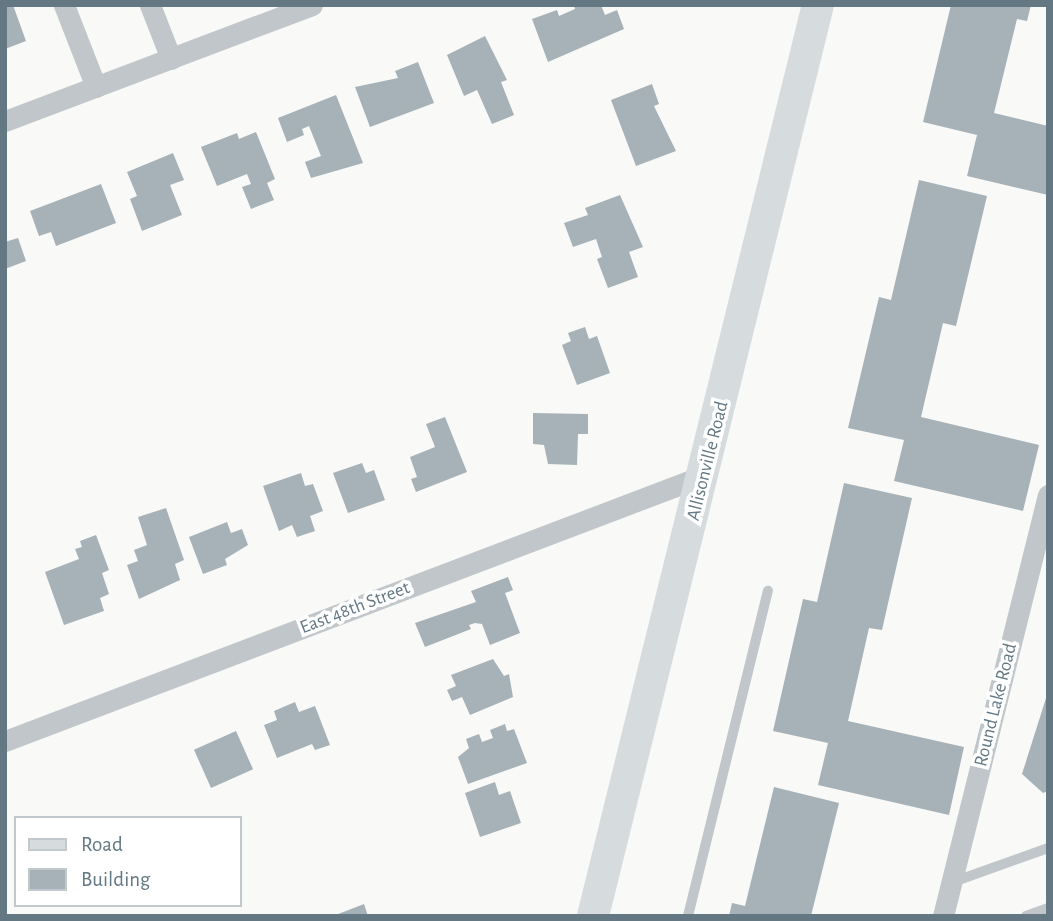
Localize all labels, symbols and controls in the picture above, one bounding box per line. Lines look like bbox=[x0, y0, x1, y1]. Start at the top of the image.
street label: Allisonville Road bbox=[682, 399, 734, 523]
street label: East 48th Street bbox=[297, 577, 413, 639]
street label: Round Lake Road bbox=[970, 641, 1022, 769]
legend bbox=[14, 816, 242, 907]
text: Road bbox=[81, 834, 123, 855]
text: Building bbox=[81, 869, 150, 890]

